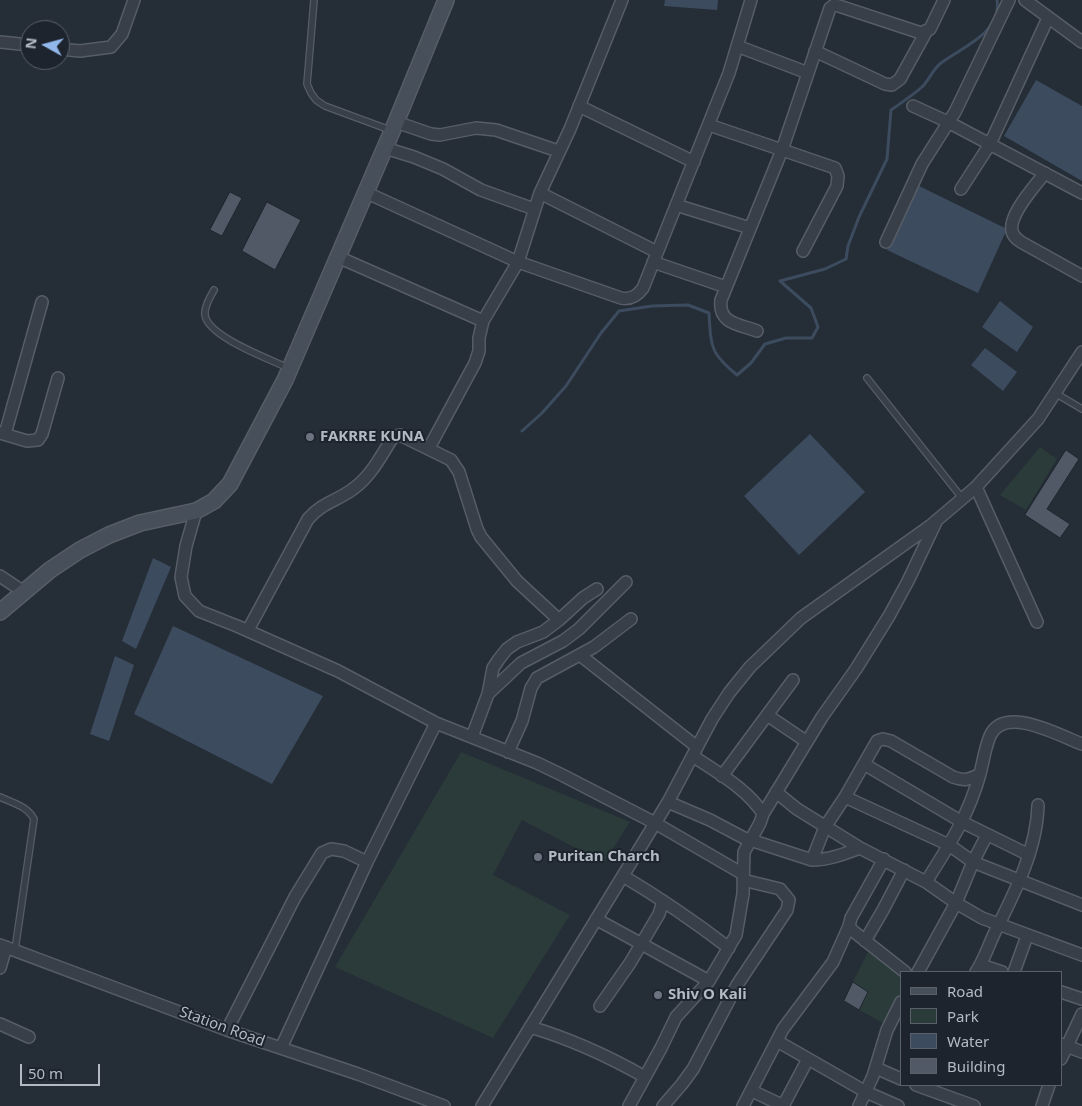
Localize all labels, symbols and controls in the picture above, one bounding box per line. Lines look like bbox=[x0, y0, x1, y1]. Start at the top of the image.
north arrow bbox=[20, 20, 70, 70]
text: N bbox=[20, 36, 41, 50]
place label: FAKRRE KUNA bbox=[320, 428, 424, 446]
marker: FAKRRE KUNA bbox=[304, 431, 316, 443]
place label: Puritan Charch bbox=[548, 848, 660, 866]
marker: Puritan Charch bbox=[532, 851, 544, 863]
legend bbox=[900, 971, 1062, 1086]
text: Road bbox=[947, 981, 983, 1001]
place label: Shiv O Kali bbox=[668, 986, 747, 1004]
marker: Shiv O Kali bbox=[652, 989, 664, 1001]
street label: Station Road bbox=[177, 1003, 267, 1051]
text: Park bbox=[947, 1006, 979, 1026]
text: Water bbox=[947, 1031, 989, 1051]
scale bar bbox=[22, 1054, 102, 1086]
text: Building bbox=[947, 1056, 1005, 1076]
text: 50 m bbox=[28, 1063, 63, 1083]

